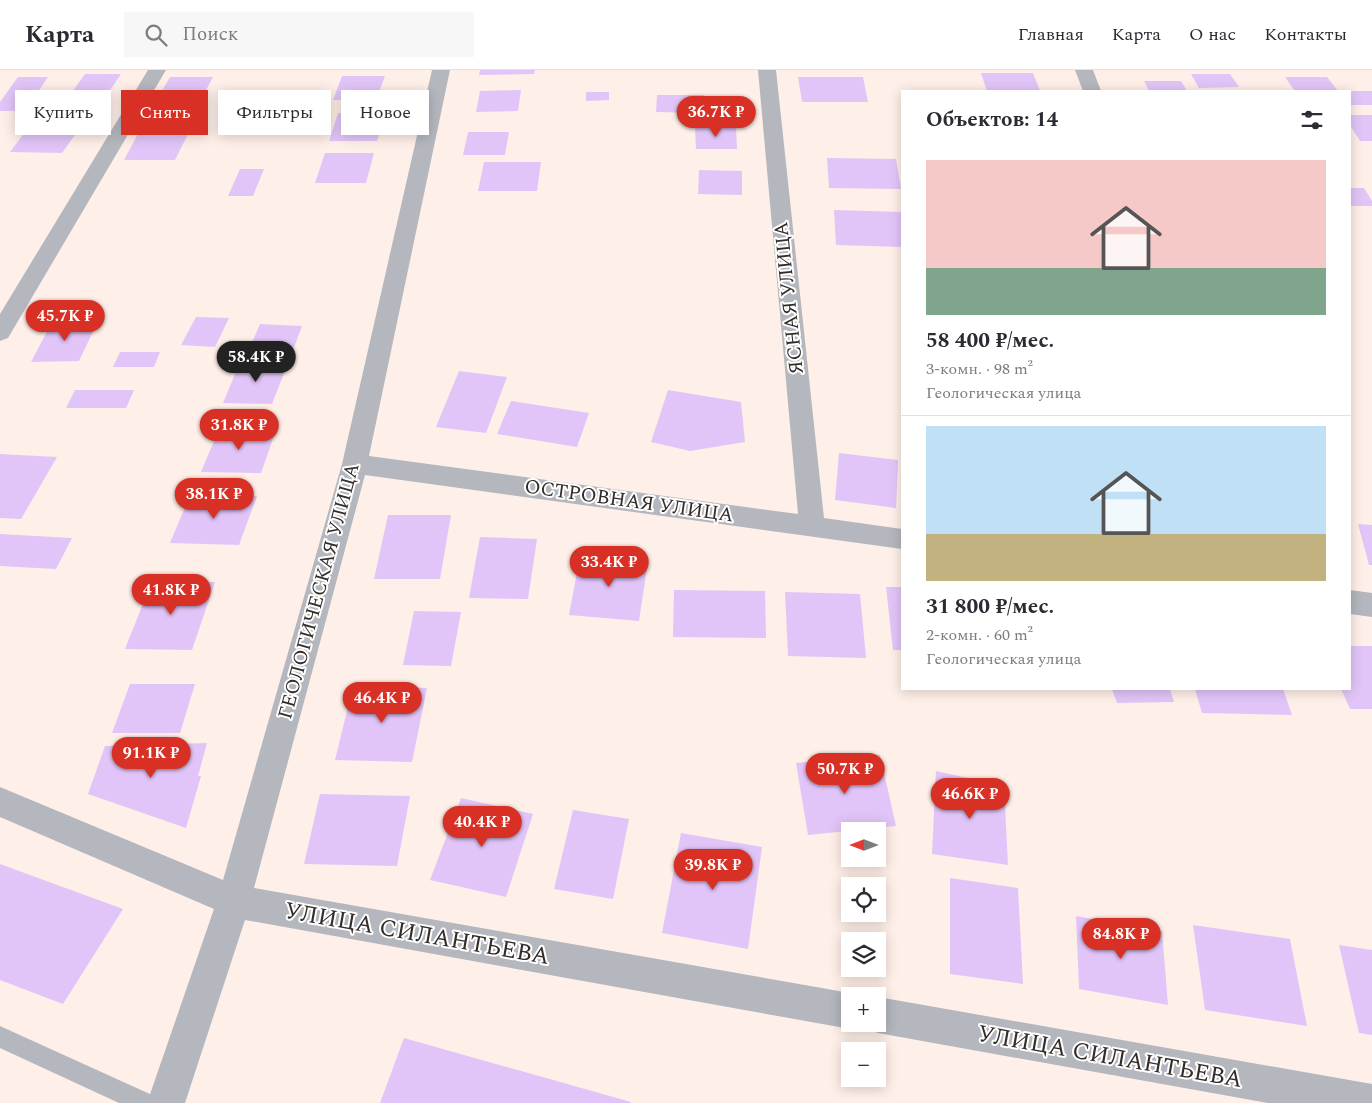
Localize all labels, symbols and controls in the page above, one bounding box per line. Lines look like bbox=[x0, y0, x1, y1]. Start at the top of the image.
search box bbox=[124, 12, 474, 57]
text: Карта bbox=[25, 17, 94, 53]
text: Поиск bbox=[182, 20, 238, 49]
icon: search bbox=[142, 21, 170, 49]
text: Главная bbox=[1018, 21, 1084, 48]
text: Карта bbox=[1112, 21, 1161, 48]
text: О нас bbox=[1189, 21, 1236, 48]
text: Контакты bbox=[1264, 21, 1347, 48]
chip: Купить bbox=[15, 90, 111, 135]
chip: Снять bbox=[121, 90, 208, 135]
chip: Фильтры bbox=[218, 90, 331, 135]
chip: Новое bbox=[341, 90, 429, 135]
pin: 36.7K ₽ bbox=[670, 96, 762, 138]
text: 36.7K ₽ bbox=[688, 100, 744, 124]
text: Объектов: 14 bbox=[926, 104, 1058, 136]
icon: filters bbox=[1298, 106, 1326, 134]
icon: home bbox=[1081, 193, 1171, 283]
street label: ЯСНАЯ УЛИЦА bbox=[766, 220, 812, 376]
pin: 45.7K ₽ bbox=[19, 300, 111, 342]
text: 45.7K ₽ bbox=[37, 304, 93, 328]
text: 58 400 ₽/мес. bbox=[926, 325, 1054, 357]
pin: 58.4K ₽ bbox=[210, 340, 302, 383]
text: 58.4K ₽ bbox=[228, 345, 284, 369]
text: 3-комн. · 98 m² bbox=[926, 357, 1033, 381]
text: Геологическая улица bbox=[926, 381, 1081, 405]
pin: 31.8K ₽ bbox=[193, 408, 285, 451]
text: 31.8K ₽ bbox=[211, 413, 267, 437]
icon: home bbox=[1081, 458, 1171, 548]
street label: ГЕОЛОГИЧЕСКАЯ УЛИЦА bbox=[270, 460, 368, 722]
street label: ОСТРОВНАЯ УЛИЦА bbox=[522, 471, 736, 531]
pin: 38.1K ₽ bbox=[168, 478, 260, 520]
text: 38.1K ₽ bbox=[186, 482, 242, 506]
pin: 33.4K ₽ bbox=[563, 546, 655, 588]
text: 33.4K ₽ bbox=[581, 550, 637, 574]
pin: 41.8K ₽ bbox=[125, 574, 217, 616]
text: 41.8K ₽ bbox=[143, 578, 199, 602]
text: 31 800 ₽/мес. bbox=[926, 591, 1054, 623]
text: 2-комн. · 60 m² bbox=[926, 623, 1033, 647]
text: Геологическая улица bbox=[926, 647, 1081, 671]
pin: 46.4K ₽ bbox=[336, 682, 428, 724]
text: 46.4K ₽ bbox=[354, 686, 410, 710]
pin: 91.1K ₽ bbox=[105, 736, 197, 779]
text: 91.1K ₽ bbox=[123, 741, 179, 765]
pin: 50.7K ₽ bbox=[799, 752, 891, 795]
text: 50.7K ₽ bbox=[817, 757, 873, 781]
pin: 46.6K ₽ bbox=[924, 778, 1016, 820]
text: 46.6K ₽ bbox=[942, 782, 998, 806]
pin: 40.4K ₽ bbox=[436, 806, 528, 848]
text: 40.4K ₽ bbox=[454, 810, 510, 834]
north arrow bbox=[841, 822, 886, 868]
map controls bbox=[841, 822, 886, 1087]
pin: 39.8K ₽ bbox=[667, 848, 759, 891]
text: 39.8K ₽ bbox=[685, 853, 741, 877]
button: locate bbox=[841, 877, 886, 922]
street label: УЛИЦА СИЛАНТЬЕВА bbox=[282, 893, 552, 975]
pin: 84.8K ₽ bbox=[1075, 918, 1167, 960]
text: 84.8K ₽ bbox=[1093, 922, 1149, 946]
button: layers bbox=[841, 932, 886, 977]
button: + bbox=[841, 987, 886, 1032]
street label: УЛИЦА СИЛАНТЬЕВА bbox=[975, 1016, 1245, 1098]
button: − bbox=[841, 1042, 886, 1087]

